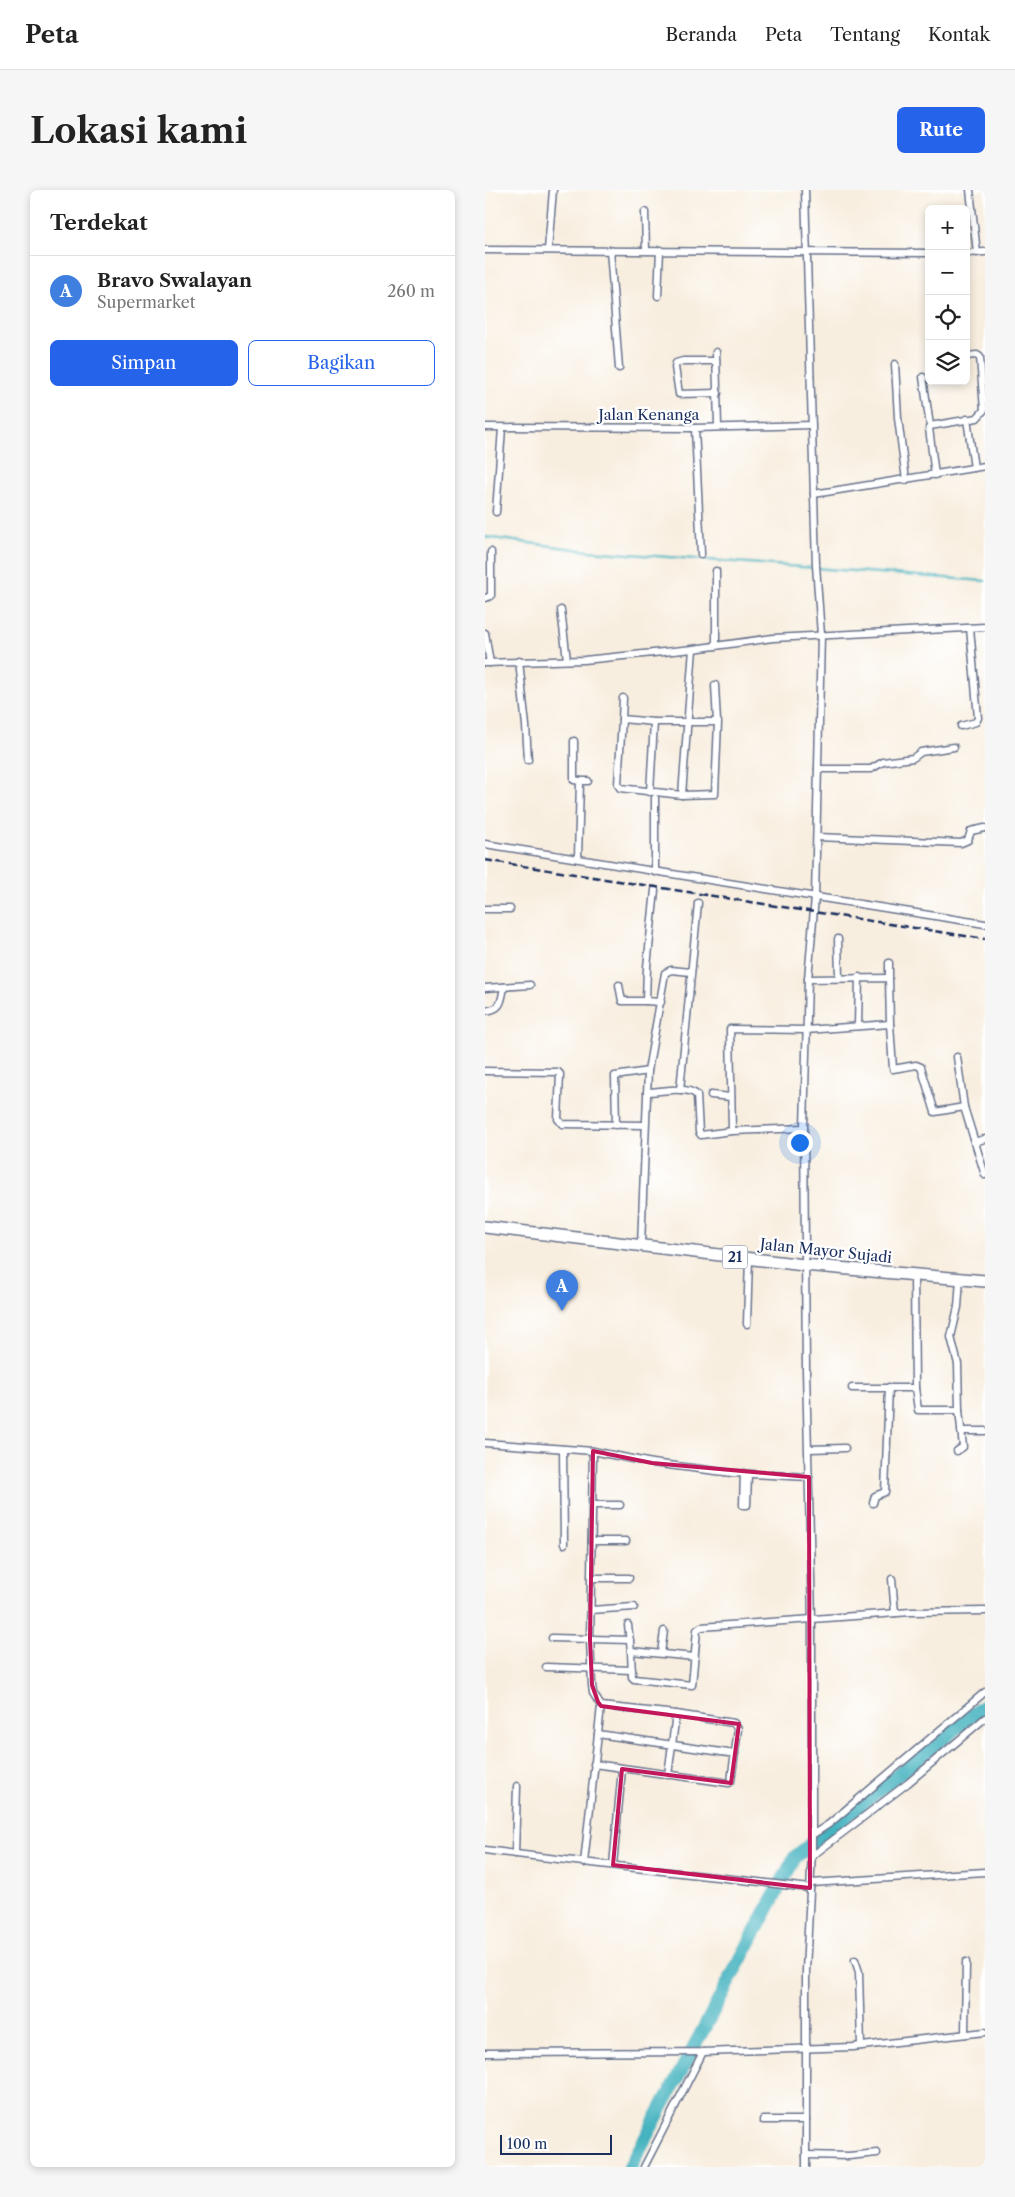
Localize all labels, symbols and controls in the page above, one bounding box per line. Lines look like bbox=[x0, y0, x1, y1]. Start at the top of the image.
text: Peta bbox=[25, 20, 79, 49]
text: Beranda bbox=[666, 24, 737, 46]
text: Peta bbox=[765, 24, 802, 46]
text: Tentang bbox=[830, 24, 900, 46]
text: Kontak bbox=[928, 24, 990, 46]
button: Rute bbox=[897, 107, 985, 153]
text: Lokasi kami bbox=[30, 109, 247, 152]
map controls bbox=[925, 205, 970, 385]
button: + bbox=[925, 205, 970, 250]
text: Terdekat bbox=[50, 210, 148, 235]
button: − bbox=[925, 250, 970, 295]
text: Bravo Swalayan bbox=[97, 269, 252, 292]
text: A bbox=[60, 281, 72, 301]
text: 260 m bbox=[387, 281, 435, 301]
text: Supermarket bbox=[97, 292, 195, 312]
button: locate bbox=[925, 295, 970, 340]
button: Simpan bbox=[50, 340, 238, 386]
button: Bagikan bbox=[248, 340, 435, 386]
button: layers bbox=[925, 340, 970, 385]
street label: Jalan Kenanga bbox=[597, 405, 700, 424]
your location bbox=[787, 1130, 813, 1156]
street label: Jalan Mayor Sujadi bbox=[757, 1234, 893, 1267]
road number: 21 bbox=[723, 1246, 747, 1268]
pin: A bbox=[546, 1270, 578, 1311]
scale bar bbox=[500, 2132, 613, 2155]
text: 100 m bbox=[507, 2135, 547, 2153]

